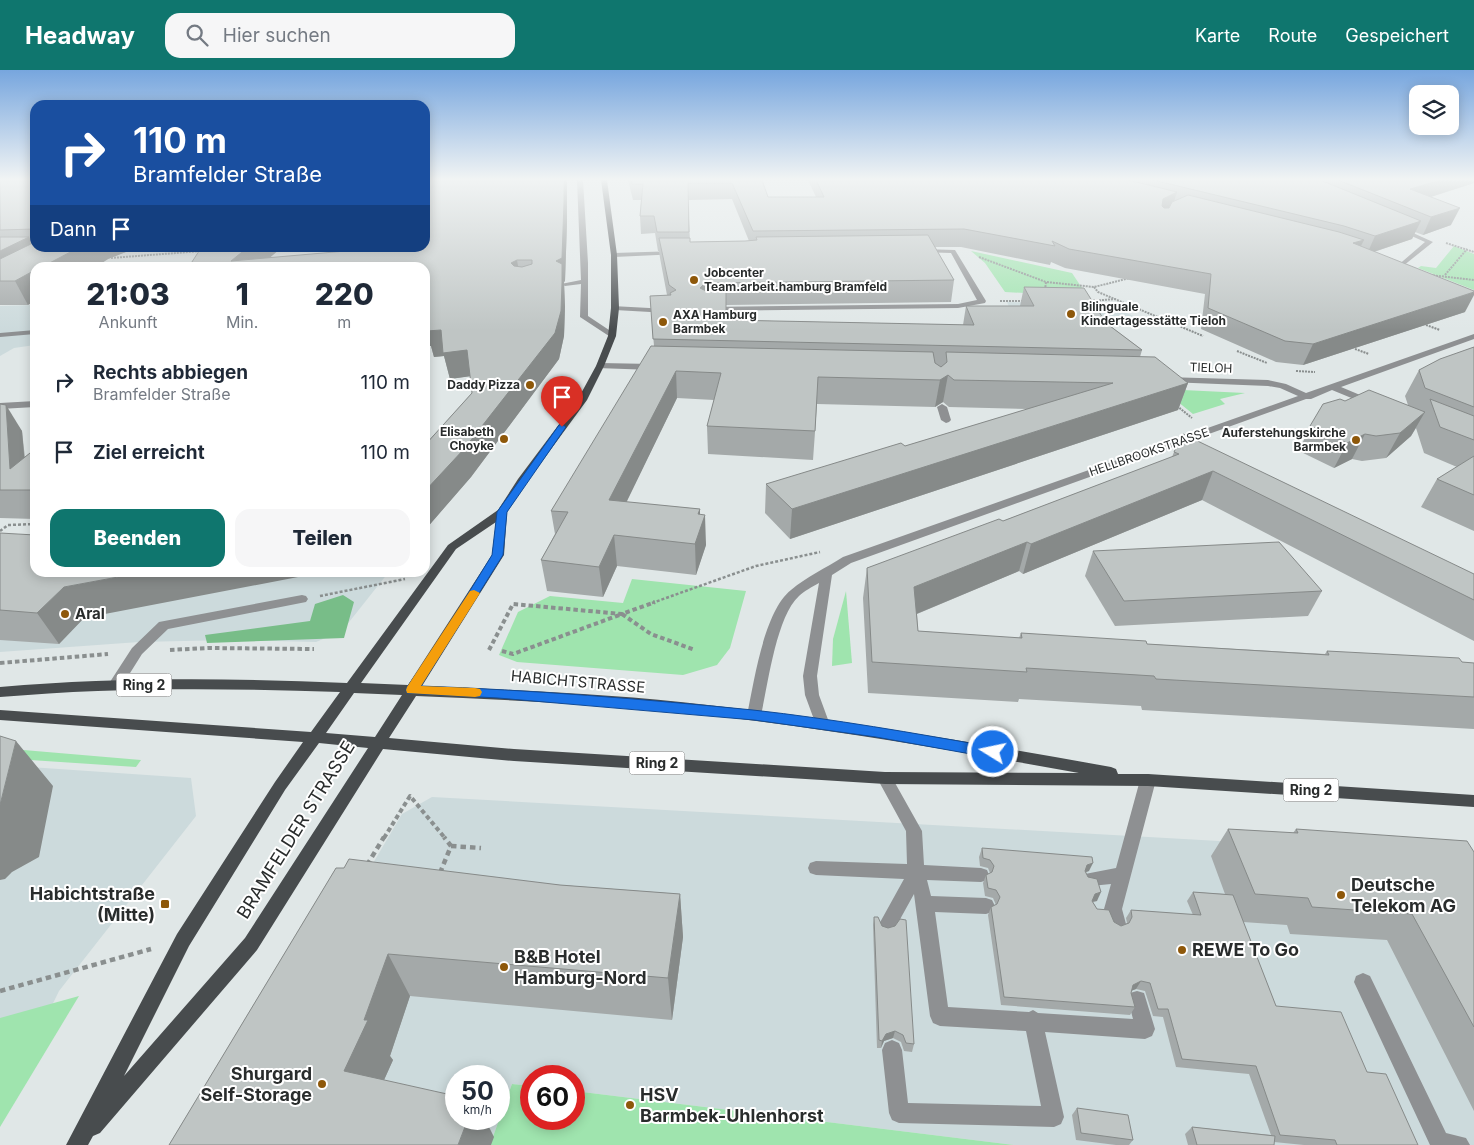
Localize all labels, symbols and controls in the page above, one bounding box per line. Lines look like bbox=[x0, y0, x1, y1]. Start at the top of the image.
search box bbox=[165, 13, 515, 58]
text: Headway bbox=[25, 21, 135, 50]
icon: search bbox=[183, 21, 211, 49]
text: Hier suchen bbox=[223, 24, 331, 47]
text: Karte bbox=[1195, 25, 1240, 46]
text: Route bbox=[1268, 25, 1317, 46]
text: Gespeichert bbox=[1345, 25, 1449, 46]
map controls bbox=[1409, 85, 1459, 135]
button: layers bbox=[1409, 85, 1459, 135]
text: 110 m bbox=[133, 119, 227, 161]
icon: right bbox=[50, 120, 115, 185]
text: Bramfelder Straße bbox=[133, 161, 322, 187]
icon: arrive bbox=[107, 215, 135, 243]
text: Dann bbox=[50, 218, 97, 241]
place label: Jobcenter Team.arbeit.hamburg Bramfeld bbox=[704, 265, 887, 294]
marker: Jobcenter Team.arbeit.hamburg Bramfeld bbox=[688, 274, 700, 286]
text: 21:03 bbox=[86, 276, 170, 312]
text: 1 bbox=[236, 276, 249, 312]
text: 220 bbox=[315, 276, 374, 312]
place label: Bilinguale Kindertagesstätte Tieloh bbox=[1081, 299, 1226, 328]
place label: AXA Hamburg Barmbek bbox=[673, 307, 757, 336]
marker: Bilinguale Kindertagesstätte Tieloh bbox=[1065, 308, 1077, 320]
text: Ankunft bbox=[99, 312, 157, 332]
text: Min. bbox=[226, 312, 258, 332]
text: m bbox=[337, 312, 351, 332]
marker: AXA Hamburg Barmbek bbox=[657, 316, 669, 328]
street label: TIELOH bbox=[1189, 359, 1233, 376]
text: Rechts abbiegen bbox=[93, 361, 248, 384]
icon: right bbox=[50, 368, 78, 396]
text: 110 m bbox=[361, 371, 410, 394]
pin bbox=[541, 376, 583, 427]
place label: Daddy Pizza bbox=[447, 377, 520, 392]
marker: Daddy Pizza bbox=[524, 379, 536, 391]
icon: arrive bbox=[548, 383, 576, 411]
text: Bramfelder Straße bbox=[93, 384, 231, 404]
place label: Elisabeth Choyke bbox=[440, 424, 494, 453]
street label: HELLBROOKSTRASSE bbox=[1087, 424, 1211, 479]
place label: Auferstehungskirche Barmbek bbox=[1222, 425, 1346, 454]
marker: Elisabeth Choyke bbox=[498, 433, 510, 445]
marker: Auferstehungskirche Barmbek bbox=[1350, 434, 1362, 446]
icon: arrive bbox=[50, 438, 78, 466]
text: Ziel erreicht bbox=[93, 441, 205, 464]
text: 110 m bbox=[361, 441, 410, 464]
button: Beenden bbox=[50, 509, 225, 567]
button: Teilen bbox=[235, 509, 410, 567]
place label: Aral bbox=[75, 604, 105, 623]
marker: Aral bbox=[59, 608, 71, 620]
street label: HABICHTSTRASSE bbox=[510, 666, 646, 697]
road number: Ring 2 bbox=[116, 674, 172, 696]
position arrow bbox=[966, 725, 1018, 777]
street label: BRAMFELDER STRASSE bbox=[232, 737, 359, 922]
road number: Ring 2 bbox=[630, 751, 684, 774]
road number: Ring 2 bbox=[1284, 778, 1338, 802]
place label: Deutsche Telekom AG bbox=[1351, 874, 1456, 916]
place label: Habichtstraße (Mitte) bbox=[30, 883, 155, 925]
marker: Deutsche Telekom AG bbox=[1335, 889, 1347, 901]
marker: Habichtstraße (Mitte) bbox=[159, 898, 171, 910]
place label: REWE To Go bbox=[1192, 939, 1299, 960]
marker: REWE To Go bbox=[1176, 944, 1188, 956]
place label: B&B Hotel Hamburg-Nord bbox=[514, 946, 647, 988]
marker: B&B Hotel Hamburg-Nord bbox=[498, 961, 510, 973]
place label: Shurgard Self-Storage bbox=[201, 1063, 312, 1105]
speed limit sign: 60 bbox=[520, 1065, 585, 1130]
text: 50 bbox=[461, 1076, 494, 1106]
marker: Shurgard Self-Storage bbox=[316, 1078, 328, 1090]
place label: HSV Barmbek-Uhlenhorst bbox=[640, 1084, 824, 1126]
marker: HSV Barmbek-Uhlenhorst bbox=[624, 1099, 636, 1111]
text: km/h bbox=[463, 1102, 492, 1117]

